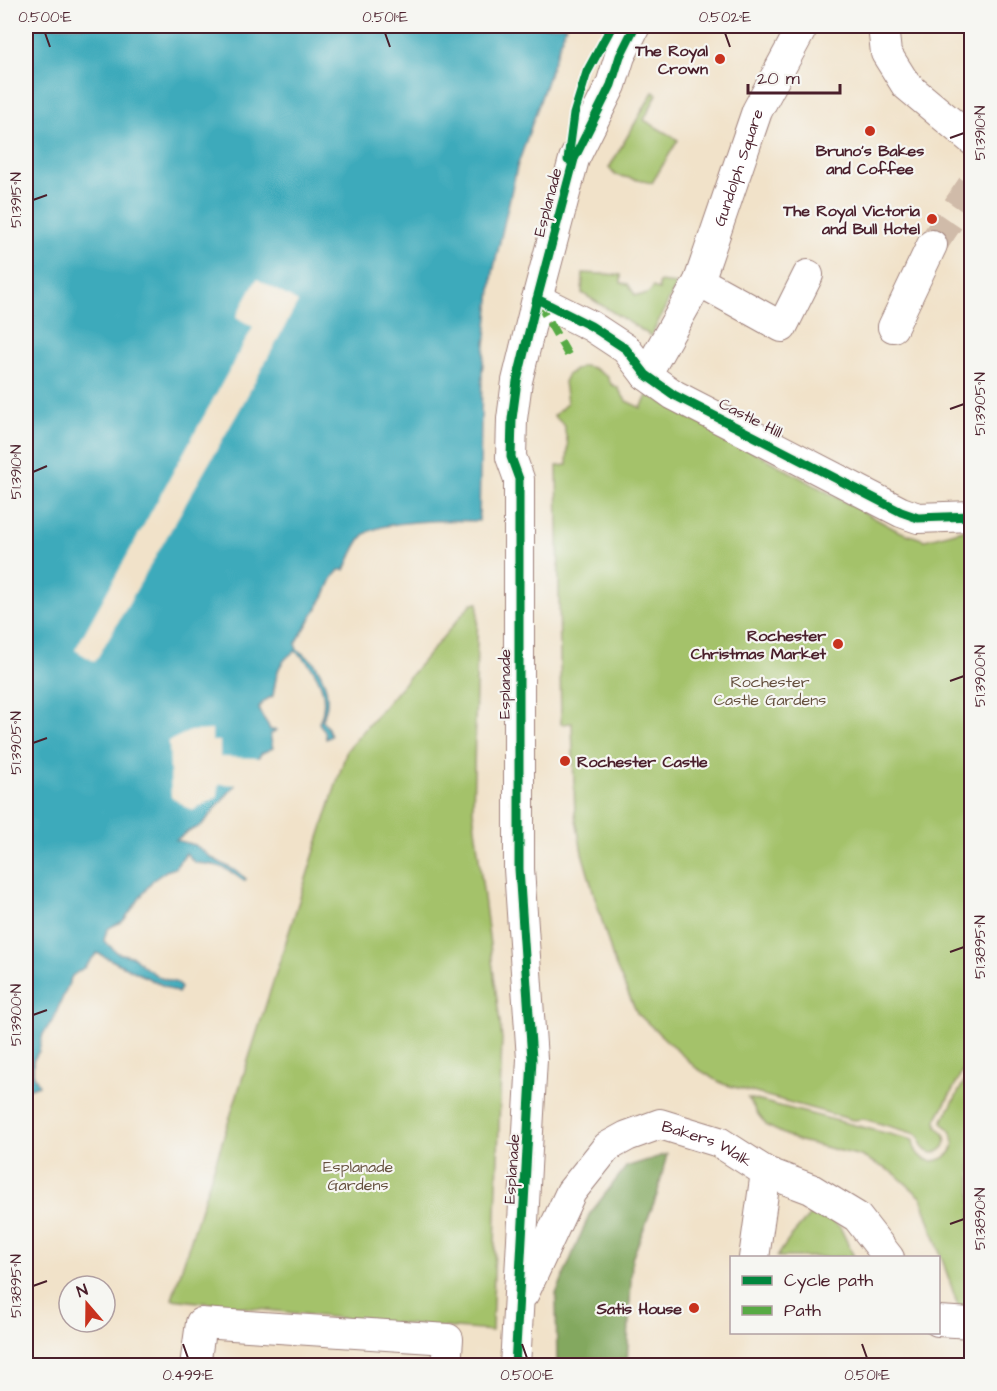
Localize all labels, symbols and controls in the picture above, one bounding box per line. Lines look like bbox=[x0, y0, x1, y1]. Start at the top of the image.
text: 0.500°E bbox=[18, 7, 72, 28]
text: 0.501°E bbox=[362, 7, 408, 28]
text: 0.502°E bbox=[699, 7, 751, 28]
place label: The Royal Crown bbox=[634, 40, 708, 80]
marker: The Royal Crown bbox=[713, 52, 727, 66]
scale bar bbox=[748, 57, 840, 95]
text: 20 m bbox=[757, 66, 800, 91]
street label: Gundolph Square bbox=[709, 106, 769, 229]
text: 51.3910°N bbox=[970, 106, 991, 160]
marker: Bruno's Bakes and Coffee bbox=[863, 124, 877, 138]
place label: Bruno's Bakes and Coffee bbox=[816, 140, 924, 180]
street label: Esplanade bbox=[528, 165, 568, 239]
text: 51.3915°N bbox=[6, 172, 27, 228]
place label: The Royal Victoria and Bull Hotel bbox=[782, 200, 921, 240]
marker: The Royal Victoria and Bull Hotel bbox=[925, 212, 939, 226]
text: 51.3905°N bbox=[970, 372, 991, 436]
street label: Castle Hill bbox=[715, 392, 786, 443]
text: 51.3910°N bbox=[6, 445, 27, 499]
place label: Rochester Christmas Market bbox=[691, 625, 827, 665]
marker: Rochester Christmas Market bbox=[831, 637, 845, 651]
text: 51.3900°N bbox=[970, 645, 991, 707]
street label: Esplanade bbox=[494, 649, 516, 719]
park label: Rochester Castle Gardens bbox=[714, 671, 826, 711]
text: 51.3905°N bbox=[6, 711, 27, 775]
place label: Rochester Castle bbox=[577, 751, 708, 773]
marker: Rochester Castle bbox=[558, 754, 572, 768]
text: 51.3895°N bbox=[970, 915, 991, 979]
text: 51.3900°N bbox=[6, 984, 27, 1046]
street label: Bakers Walk bbox=[659, 1115, 756, 1173]
street label: Esplanade bbox=[499, 1133, 525, 1205]
park label: Esplanade Gardens bbox=[323, 1156, 393, 1196]
text: 51.3890°N bbox=[970, 1188, 991, 1250]
text: 51.3895°N bbox=[6, 1254, 27, 1318]
legend bbox=[730, 1256, 940, 1334]
text: Cycle path bbox=[784, 1268, 873, 1294]
north arrow bbox=[57, 1274, 117, 1334]
text: N bbox=[74, 1279, 91, 1303]
place label: Satis House bbox=[596, 1298, 682, 1320]
text: Path bbox=[784, 1298, 821, 1323]
marker: Satis House bbox=[687, 1301, 701, 1315]
text: 0.499°E bbox=[162, 1365, 214, 1386]
text: 0.500°E bbox=[500, 1365, 554, 1386]
text: 0.501°E bbox=[844, 1365, 890, 1386]

